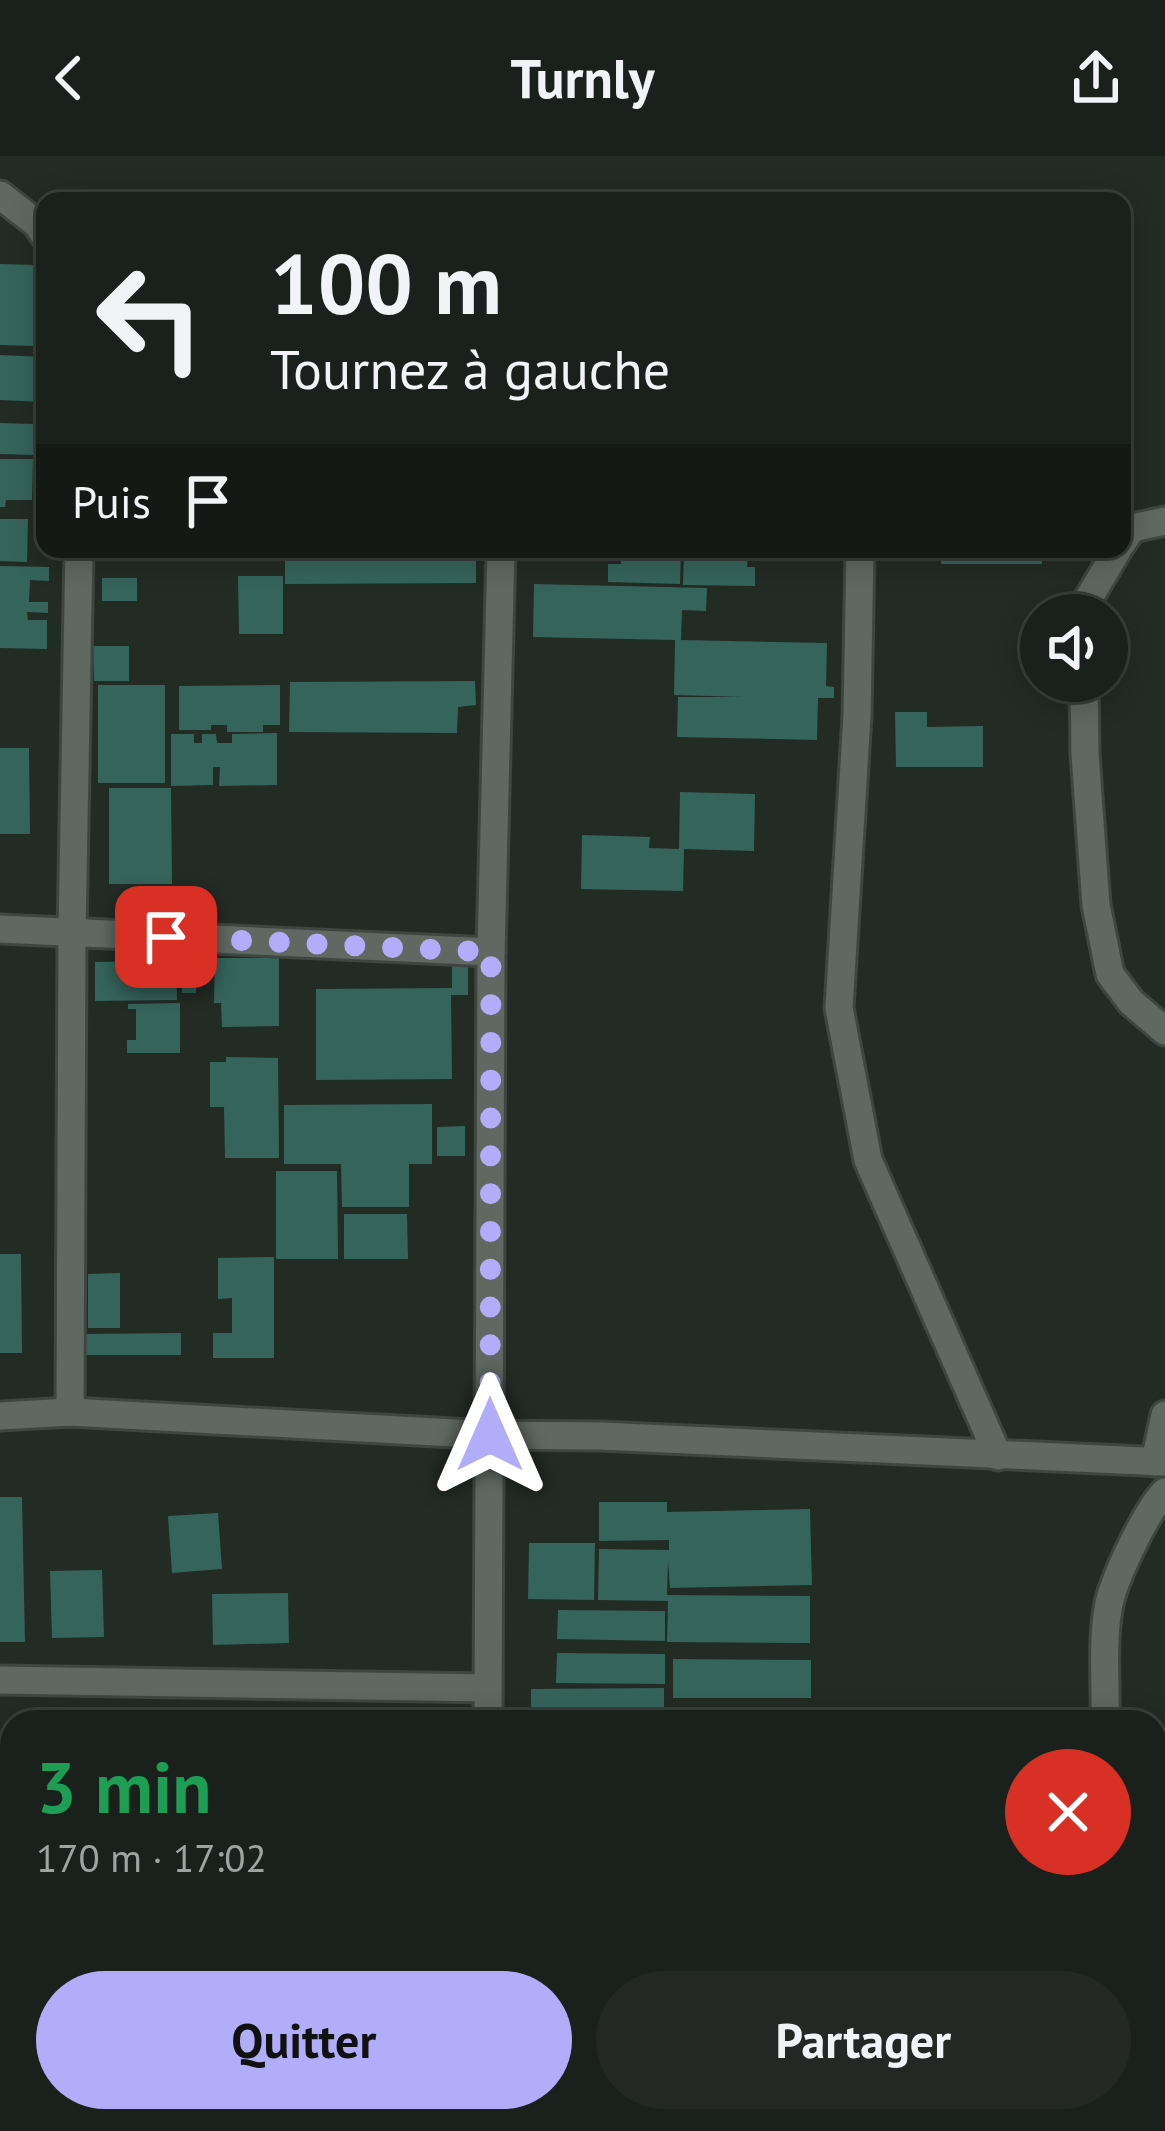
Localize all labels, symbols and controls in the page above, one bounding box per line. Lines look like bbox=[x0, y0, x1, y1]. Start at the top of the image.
text: Turnly bbox=[510, 43, 655, 113]
icon: back bbox=[36, 45, 102, 111]
icon: share bbox=[1063, 45, 1129, 111]
text: 100 m bbox=[270, 228, 502, 337]
icon: left bbox=[72, 240, 228, 396]
text: Tournez à gauche bbox=[270, 334, 670, 404]
icon: arrive bbox=[175, 468, 241, 534]
text: Puis bbox=[72, 472, 151, 530]
map controls bbox=[1020, 594, 1128, 702]
button: sound bbox=[1020, 594, 1128, 702]
pin bbox=[115, 886, 217, 988]
icon: arrive bbox=[133, 904, 199, 970]
position arrow bbox=[427, 1372, 553, 1498]
text: 3 min bbox=[36, 1740, 212, 1833]
button: close bbox=[1005, 1749, 1131, 1875]
text: 170 m · 17:02 bbox=[36, 1832, 267, 1883]
button: Quitter bbox=[36, 1971, 572, 2109]
button: Partager bbox=[596, 1971, 1131, 2109]

